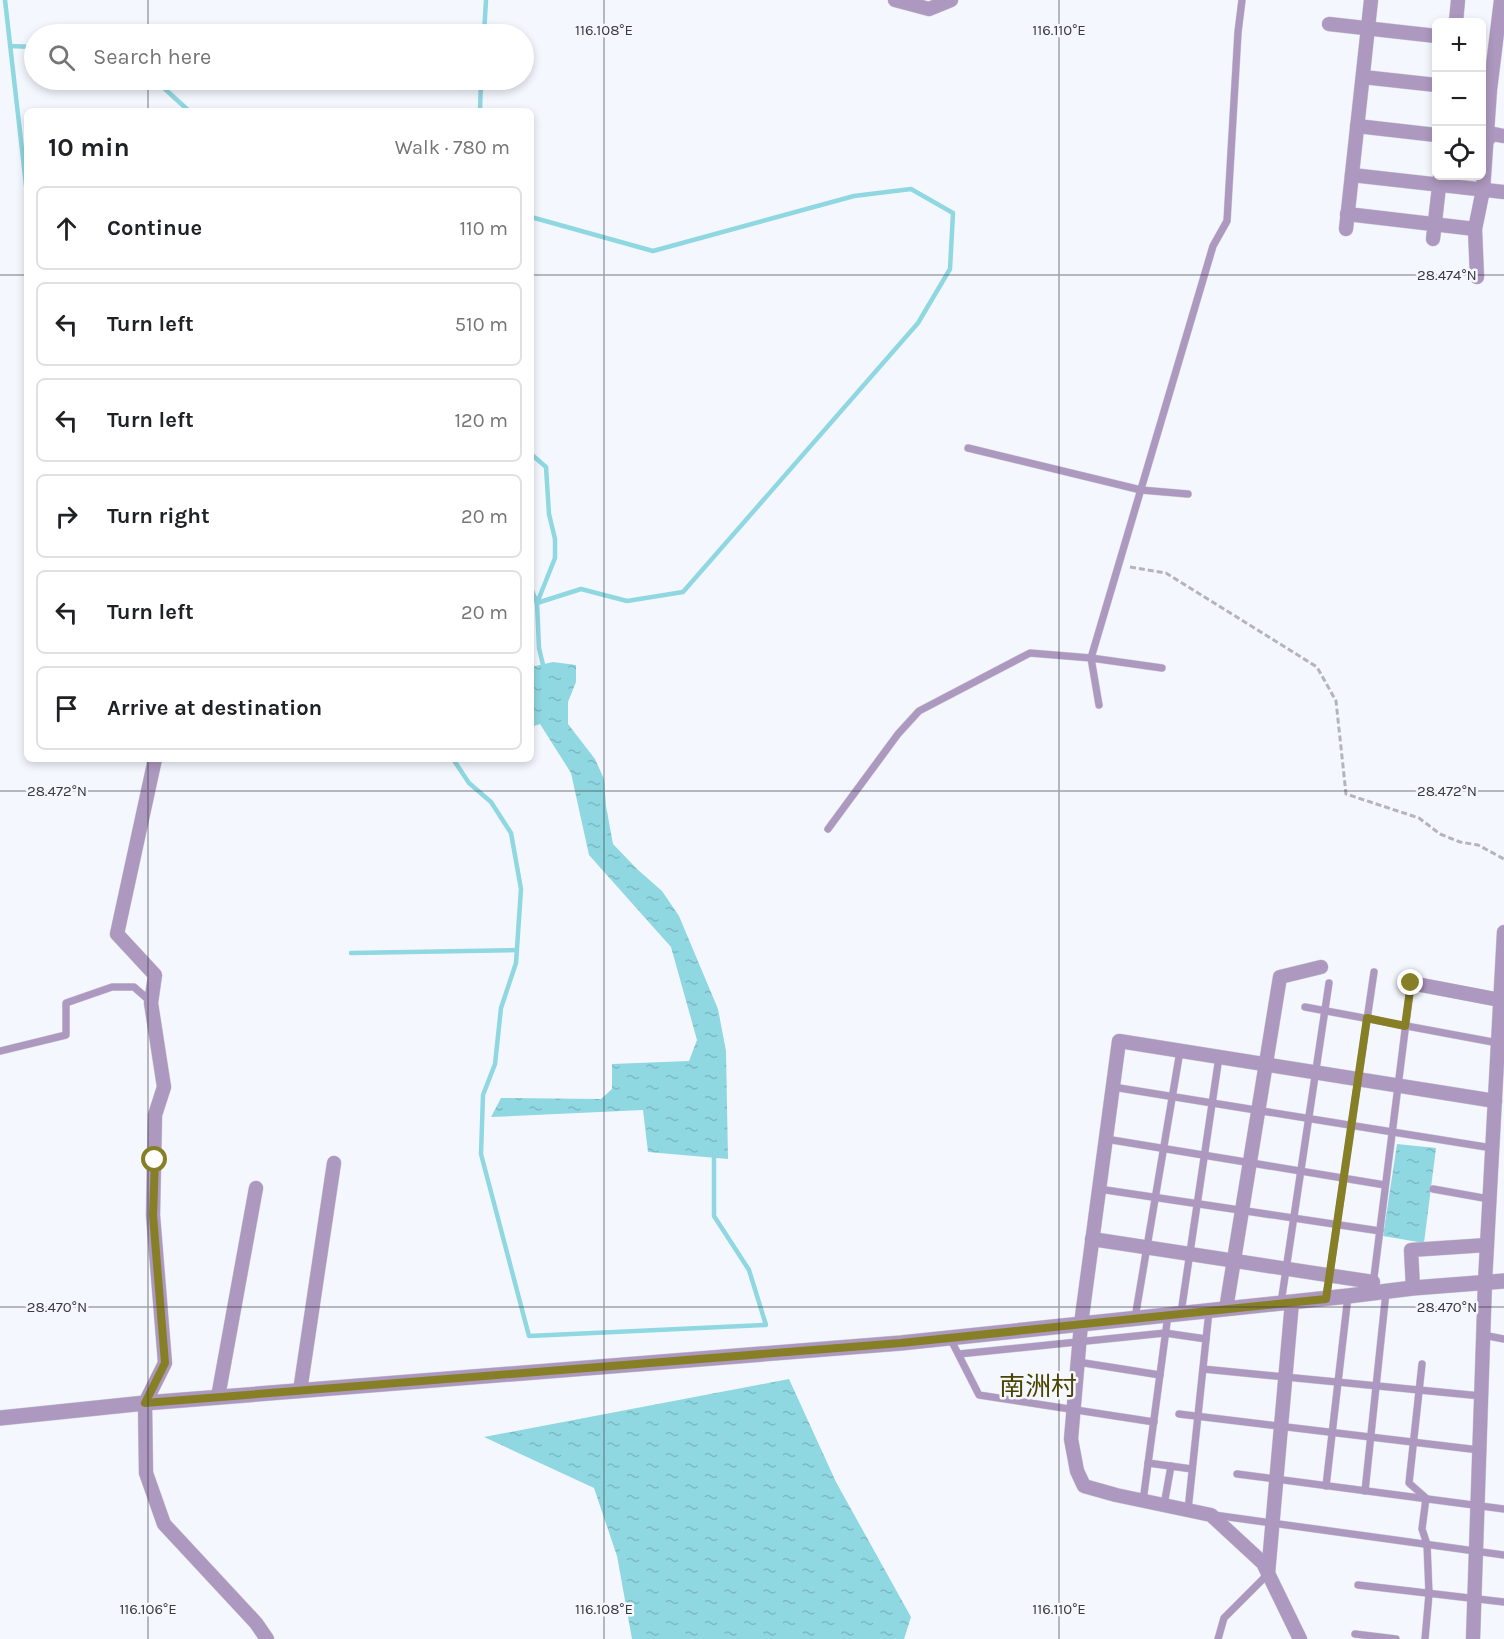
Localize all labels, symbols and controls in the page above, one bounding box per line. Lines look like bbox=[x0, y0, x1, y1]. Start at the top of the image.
map controls bbox=[1432, 18, 1486, 180]
button: + bbox=[1432, 18, 1486, 72]
text: 116.108°E bbox=[575, 21, 633, 39]
text: 116.110°E bbox=[1032, 21, 1086, 39]
search box bbox=[24, 24, 534, 90]
icon: search bbox=[45, 41, 78, 74]
text: Search here bbox=[93, 44, 211, 70]
button: − bbox=[1432, 72, 1486, 126]
button: locate bbox=[1432, 126, 1486, 180]
text: 10 min bbox=[48, 132, 130, 163]
text: Walk · 780 m bbox=[395, 136, 510, 159]
icon: ahead bbox=[50, 212, 83, 245]
text: Continue bbox=[107, 215, 202, 241]
text: 110 m bbox=[459, 217, 508, 240]
text: 28.474°N bbox=[1417, 266, 1477, 284]
icon: left bbox=[50, 308, 83, 341]
text: Turn left bbox=[107, 311, 194, 337]
text: 510 m bbox=[455, 313, 508, 336]
icon: left bbox=[50, 404, 83, 437]
text: Turn left bbox=[107, 407, 194, 433]
text: 120 m bbox=[454, 409, 508, 432]
icon: right bbox=[50, 500, 83, 533]
text: Turn right bbox=[107, 503, 210, 529]
text: 20 m bbox=[461, 505, 508, 528]
icon: left bbox=[50, 596, 83, 629]
text: Turn left bbox=[107, 599, 194, 625]
text: 20 m bbox=[461, 601, 508, 624]
icon: arrive bbox=[50, 692, 83, 725]
text: Arrive at destination bbox=[107, 695, 322, 721]
text: 28.472°N bbox=[27, 782, 87, 800]
text: 28.472°N bbox=[1417, 782, 1477, 800]
route end bbox=[1397, 969, 1423, 995]
route start bbox=[141, 1146, 167, 1172]
text: 28.470°N bbox=[27, 1298, 87, 1316]
text: 28.470°N bbox=[1417, 1298, 1477, 1316]
district label: 南洲村 bbox=[999, 1371, 1077, 1402]
text: 116.106°E bbox=[119, 1600, 177, 1618]
text: 116.108°E bbox=[575, 1600, 633, 1618]
text: 116.110°E bbox=[1032, 1600, 1086, 1618]

